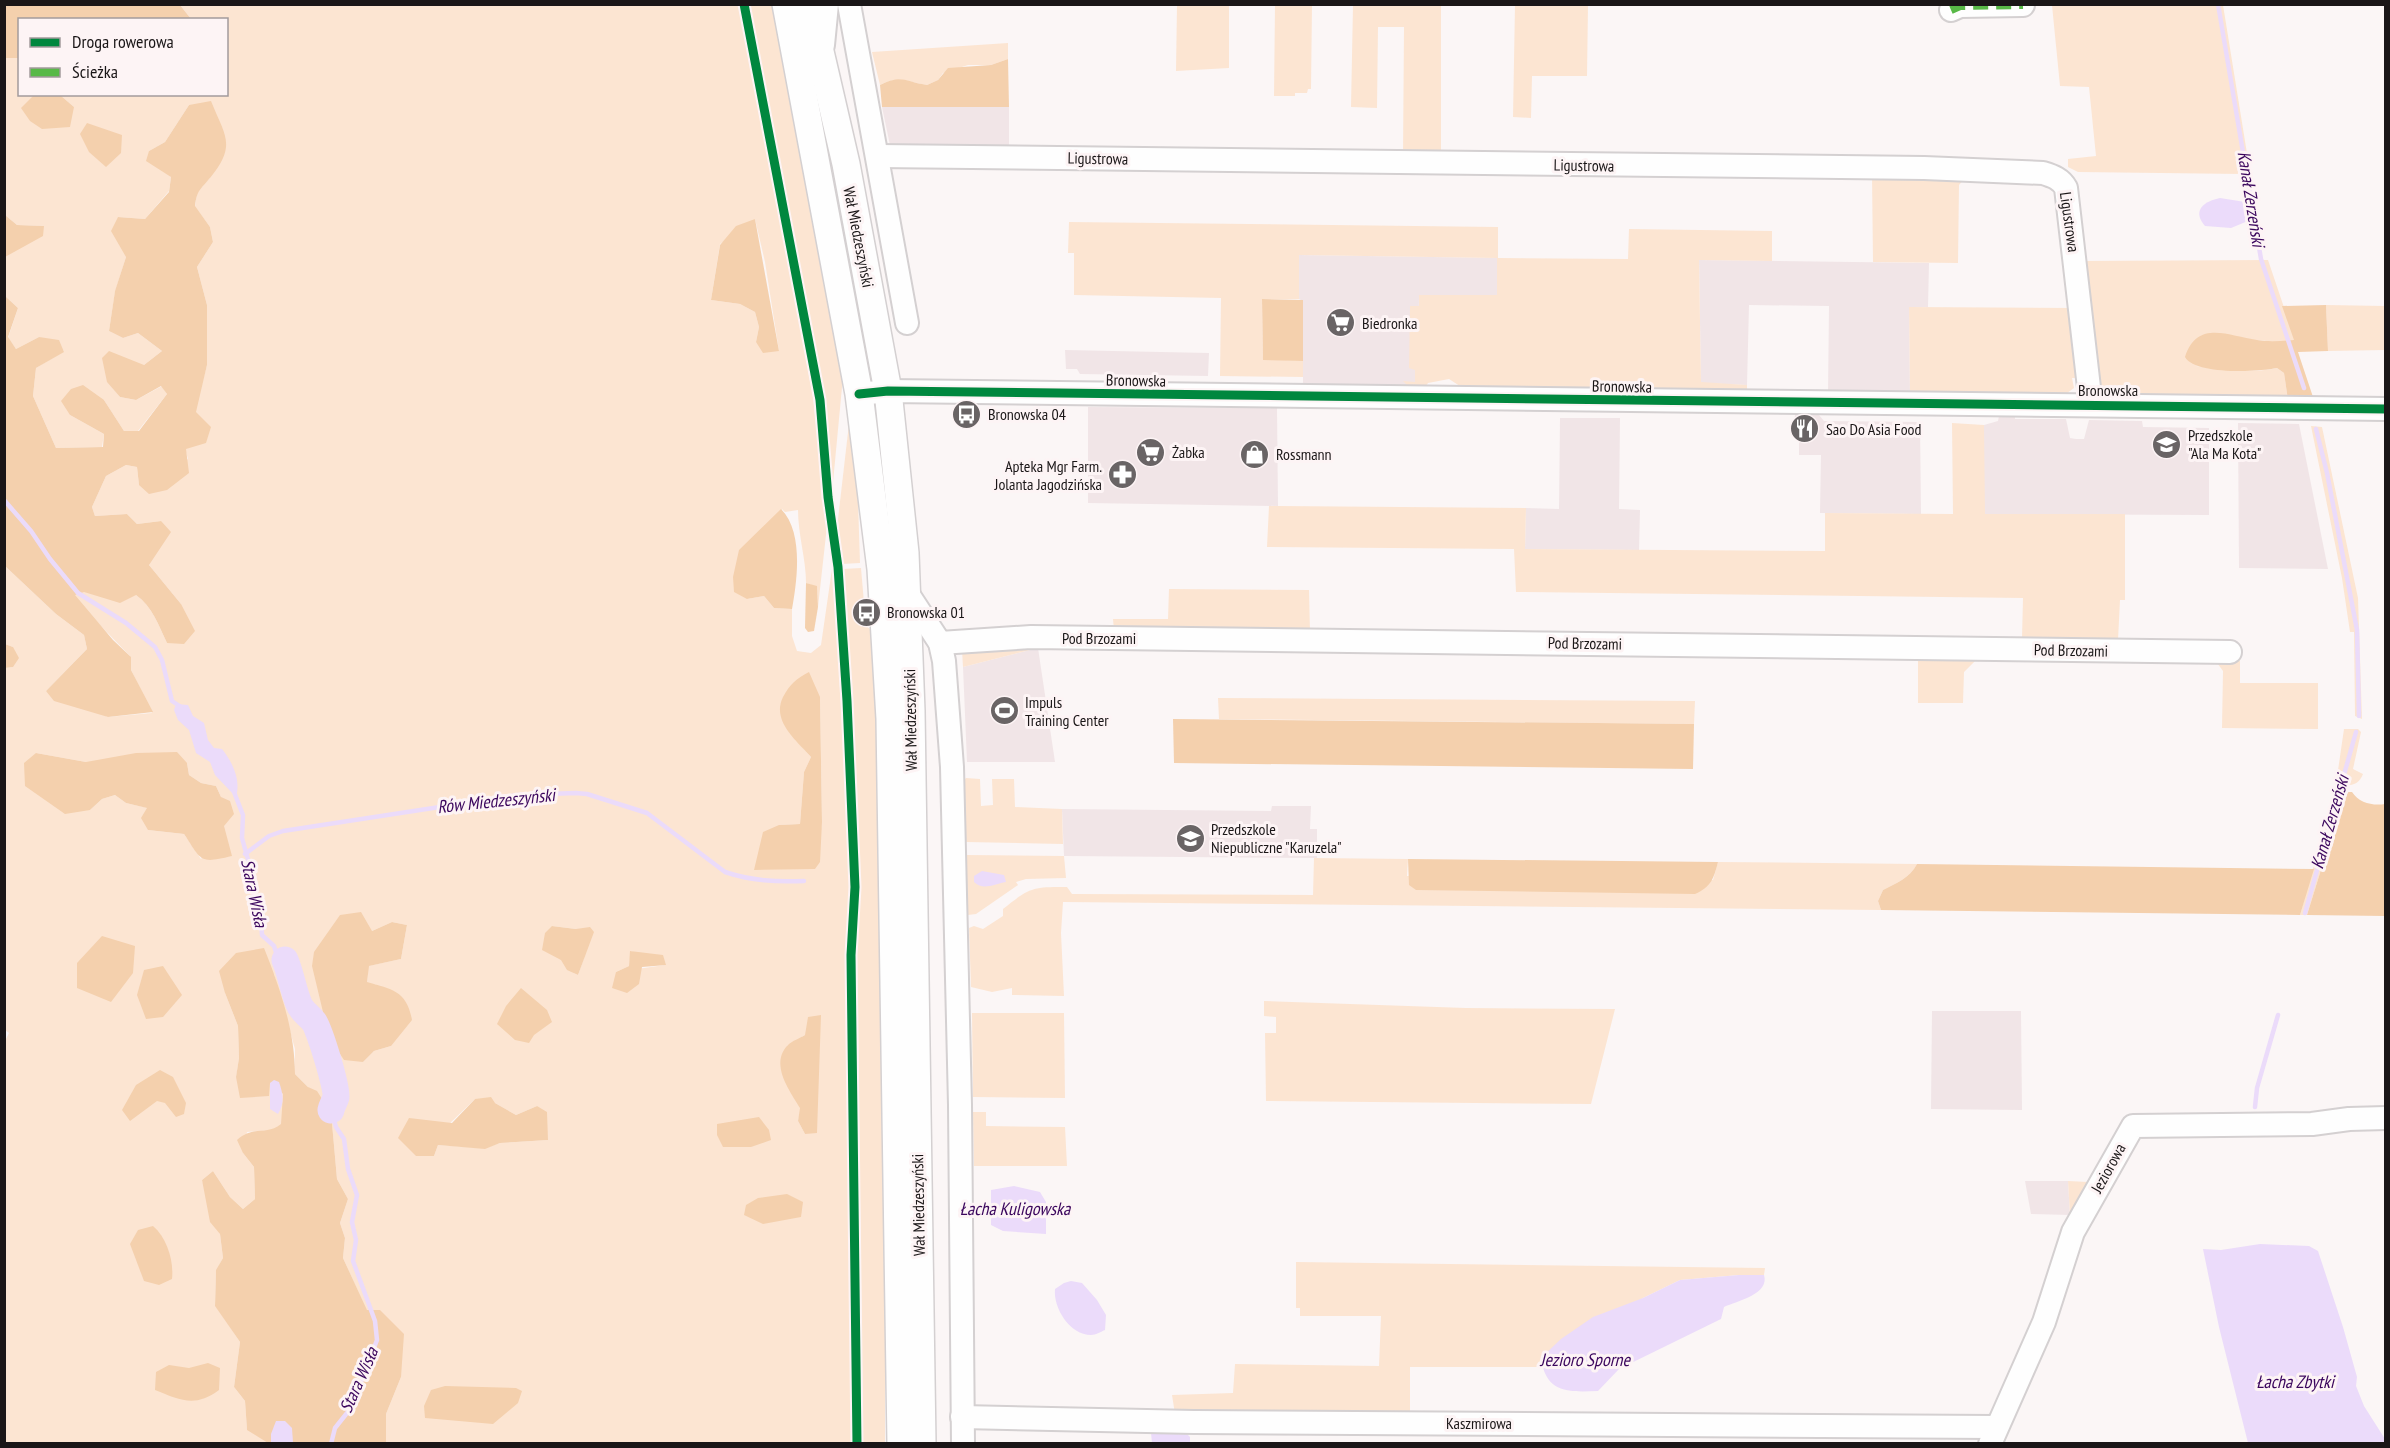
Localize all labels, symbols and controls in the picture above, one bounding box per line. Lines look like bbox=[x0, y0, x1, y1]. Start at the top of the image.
legend bbox=[18, 18, 228, 96]
text: Droga rowerowa bbox=[72, 30, 174, 53]
text: Ścieżka bbox=[72, 60, 118, 83]
street label: Ligustrowa bbox=[1067, 147, 1129, 169]
water label: Kanał Zerzeński bbox=[2233, 149, 2271, 251]
street label: Ligustrowa bbox=[1553, 154, 1615, 176]
street label: Wał Miedzeszyński bbox=[839, 185, 879, 289]
street label: Ligustrowa bbox=[2056, 191, 2084, 253]
supermarket icon: Biedronka bbox=[1325, 307, 1357, 339]
place label: Biedronka bbox=[1362, 313, 1417, 333]
street label: Bronowska bbox=[1106, 369, 1166, 391]
street label: Bronowska bbox=[1592, 375, 1652, 397]
street label: Bronowska bbox=[2078, 380, 2138, 400]
bus stop icon: Bronowska 04 bbox=[951, 398, 983, 430]
place label: Bronowska 04 bbox=[988, 404, 1066, 424]
restaurant icon: Sao Do Asia Food bbox=[1789, 413, 1821, 445]
place label: Sao Do Asia Food bbox=[1826, 419, 1921, 439]
place label: Przedszkole "Ala Ma Kota" bbox=[2188, 425, 2261, 463]
school or university icon: Przedszkole "Ala Ma Kota" bbox=[2151, 428, 2183, 460]
supermarket icon: Żabka bbox=[1135, 436, 1167, 468]
shop icon: Rossmann bbox=[1239, 438, 1271, 470]
place label: Żabka bbox=[1172, 442, 1205, 462]
place label: Rossmann bbox=[1276, 444, 1332, 464]
place label: Apteka Mgr Farm. Jolanta Jagodzińska bbox=[994, 456, 1102, 494]
pharmacy icon: Apteka Mgr Farm. Jolanta Jagodzińska bbox=[1107, 459, 1139, 491]
bus stop icon: Bronowska 01 bbox=[850, 596, 882, 628]
place label: Bronowska 01 bbox=[887, 602, 965, 622]
street label: Pod Brzozami bbox=[1062, 628, 1136, 648]
street label: Pod Brzozami bbox=[1548, 632, 1622, 654]
street label: Pod Brzozami bbox=[2034, 639, 2108, 661]
street label: Wał Miedzeszyński bbox=[899, 669, 921, 771]
place label: Impuls Training Center bbox=[1025, 692, 1109, 730]
sports icon: Impuls Training Center bbox=[988, 695, 1020, 727]
water label: Kanał Zerzeński bbox=[2305, 770, 2354, 872]
water label: Rów Miedzeszyński bbox=[436, 783, 558, 818]
place label: Przedszkole Niepubliczne "Karuzela" bbox=[1211, 819, 1342, 857]
school or university icon: Przedszkole Niepubliczne "Karuzela" bbox=[1174, 822, 1206, 854]
water label: Stara Wisła bbox=[236, 857, 273, 930]
street label: Jeziorowa bbox=[2086, 1140, 2130, 1197]
street label: Wał Miedzeszyński bbox=[907, 1154, 929, 1256]
water label: Łacha Kuligowska bbox=[960, 1197, 1071, 1220]
water label: Stara Wisła bbox=[334, 1343, 383, 1416]
water label: Jezioro Sporne bbox=[1539, 1348, 1632, 1371]
water label: Łacha Zbytki bbox=[2256, 1370, 2336, 1393]
street label: Kaszmirowa bbox=[1446, 1413, 1512, 1433]

